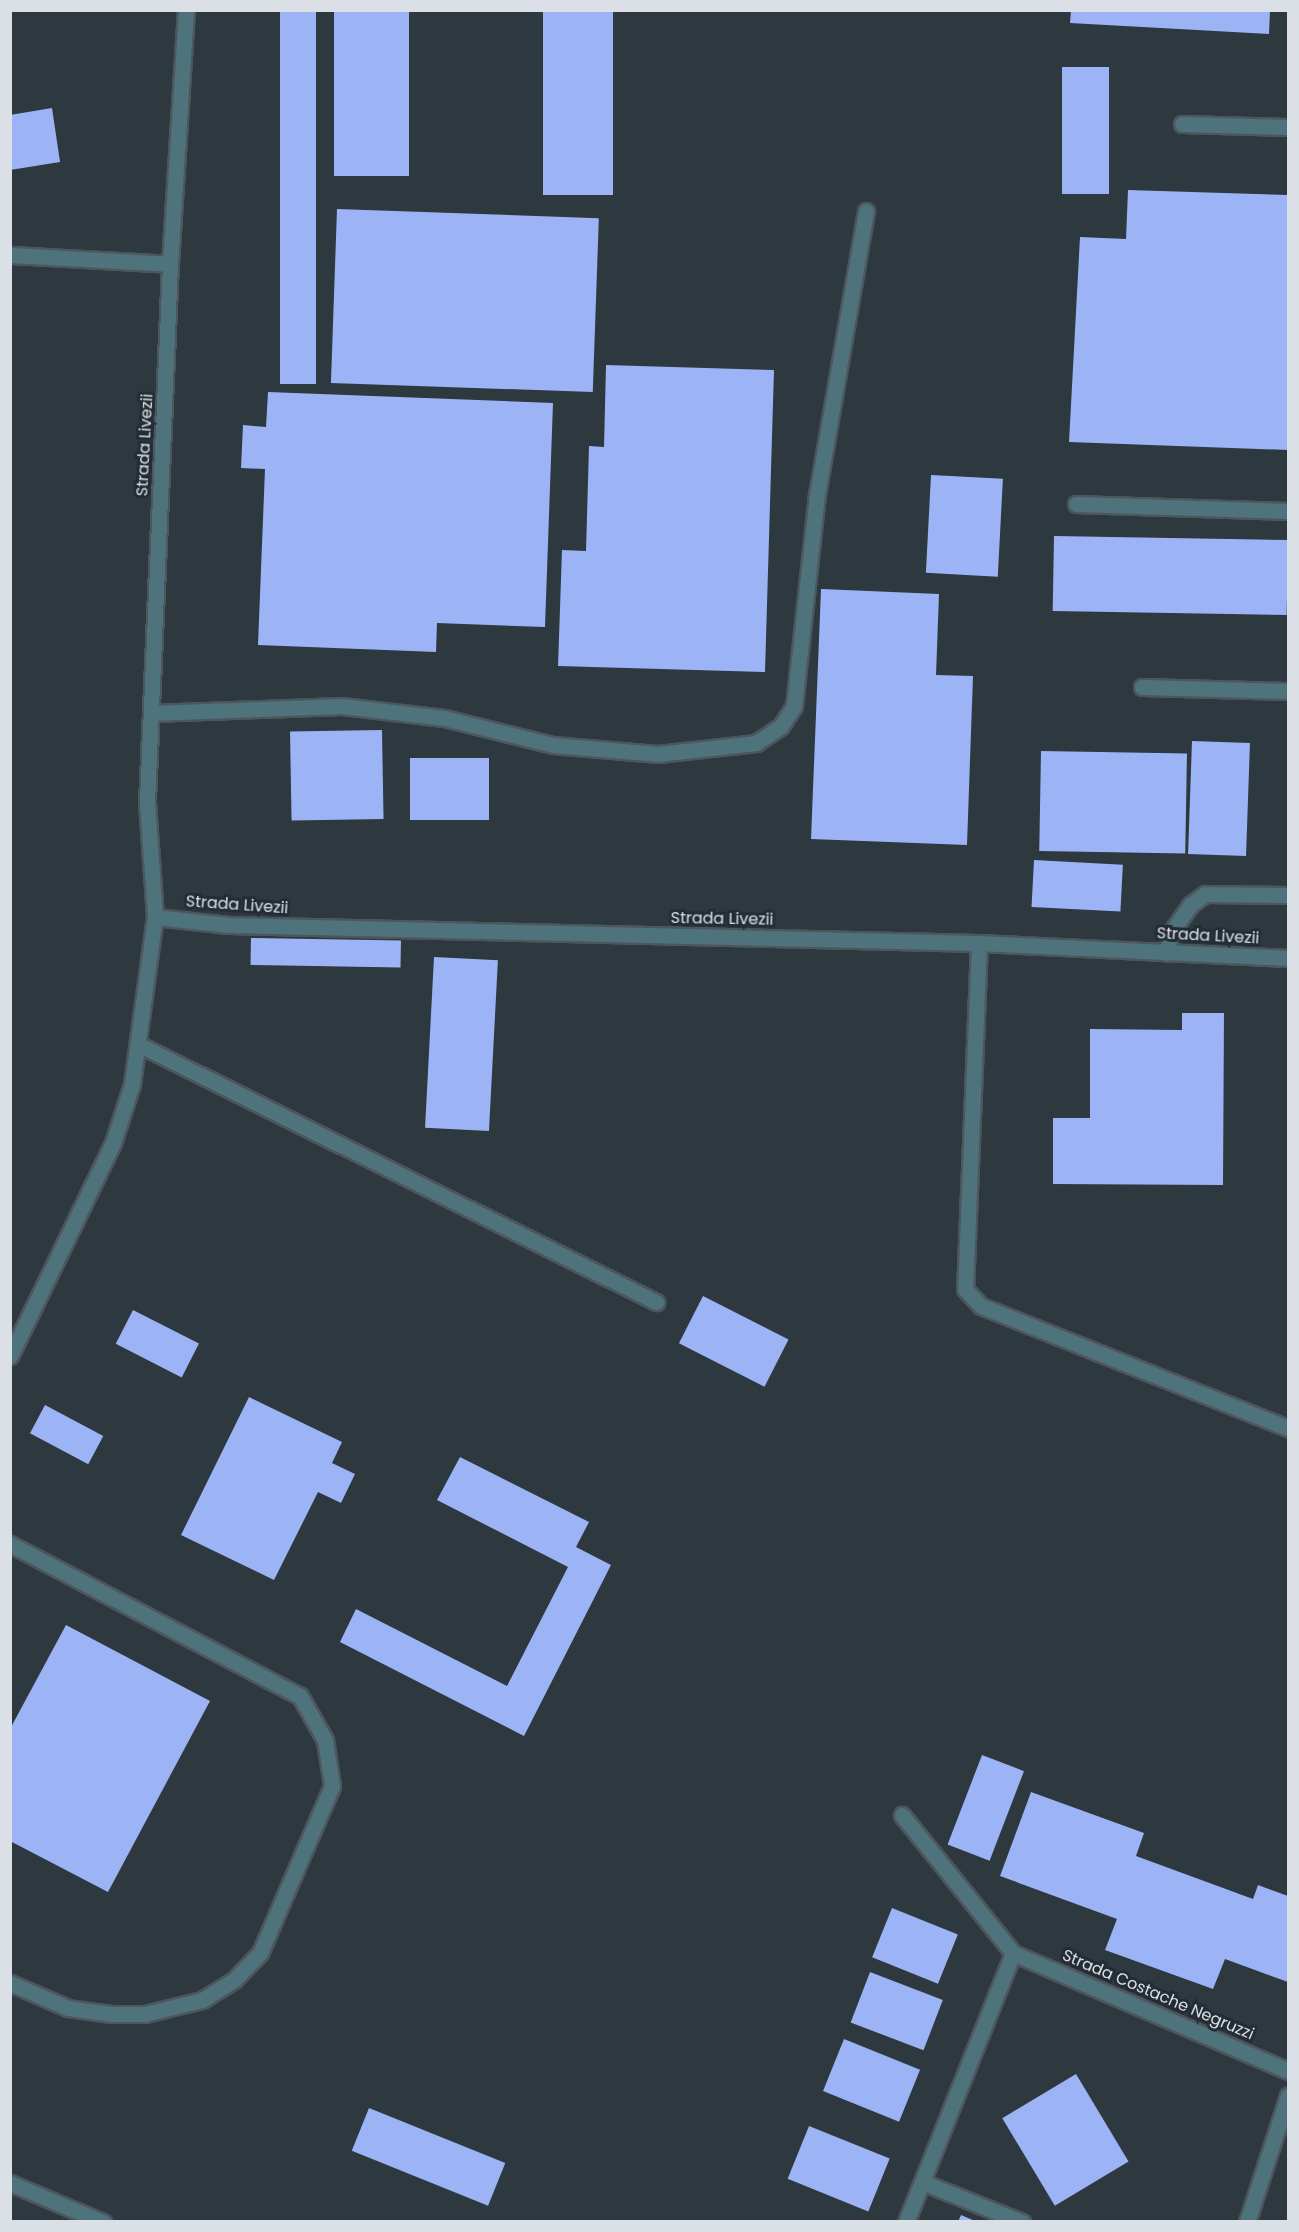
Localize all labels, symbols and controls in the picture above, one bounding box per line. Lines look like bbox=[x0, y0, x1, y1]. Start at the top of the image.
street label: Strada Livezii bbox=[133, 393, 157, 497]
street label: Strada Livezii bbox=[185, 892, 289, 918]
street label: Strada Livezii bbox=[670, 909, 774, 929]
street label: Strada Livezii bbox=[1156, 924, 1260, 948]
street label: Strada Costache Negruzzi bbox=[1059, 1946, 1257, 2044]

